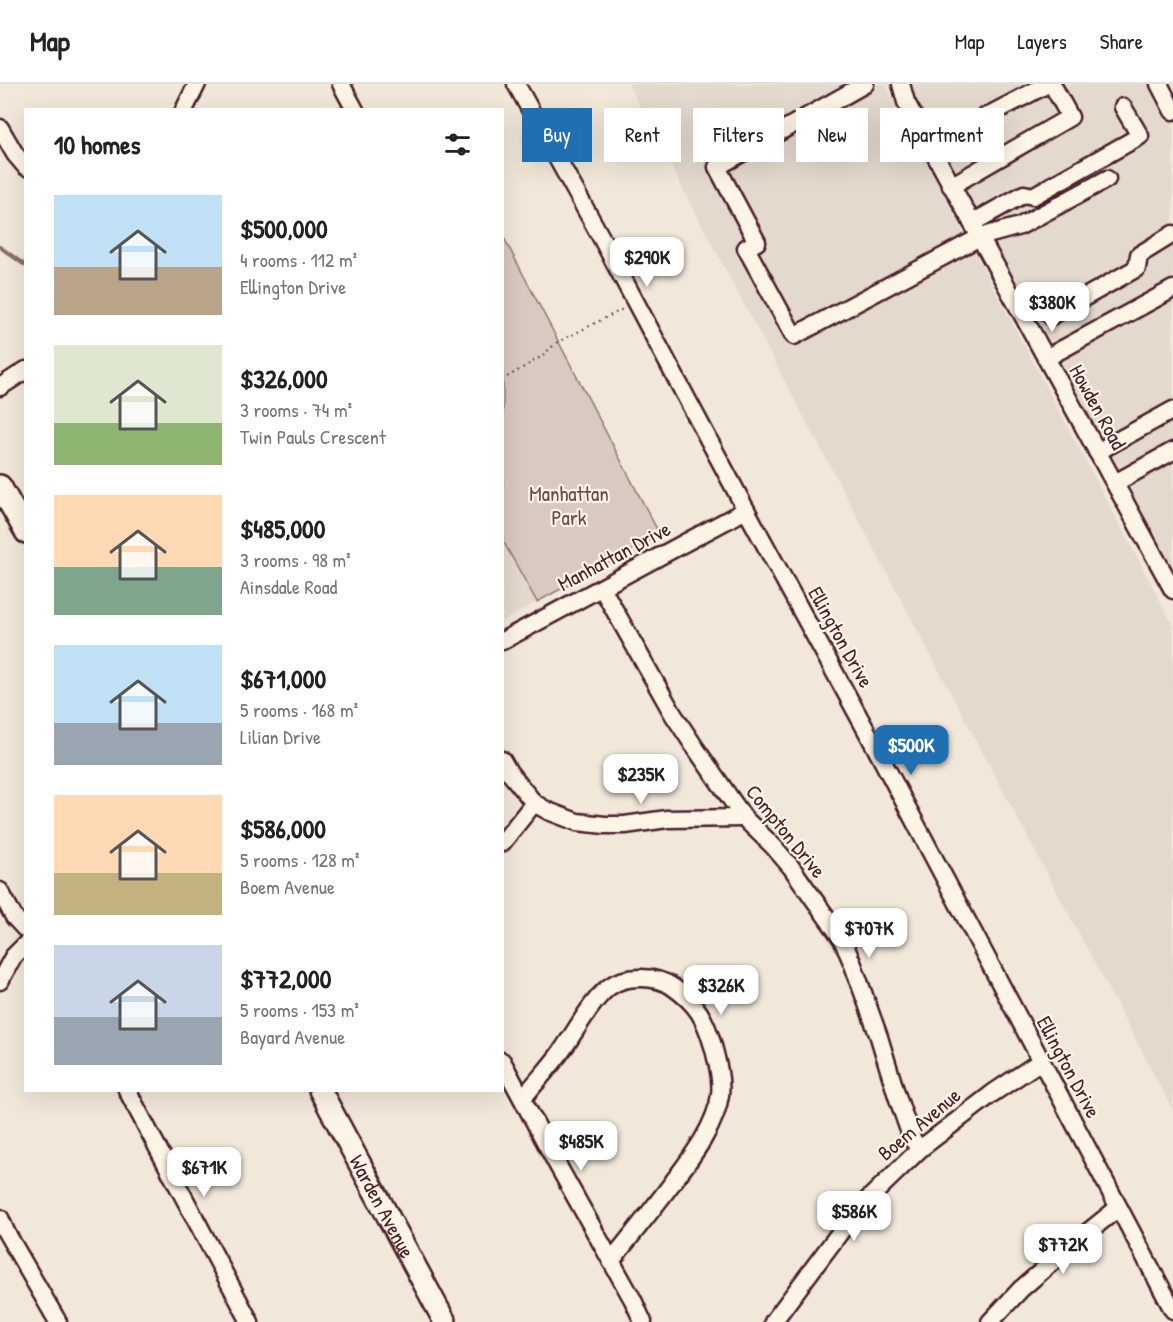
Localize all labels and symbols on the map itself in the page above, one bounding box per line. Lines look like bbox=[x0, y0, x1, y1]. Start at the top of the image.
pin: $290K bbox=[605, 237, 689, 288]
pin: $380K bbox=[1010, 282, 1094, 333]
street label: Howden Road bbox=[1063, 359, 1133, 455]
park label: Manhattan Park bbox=[529, 479, 609, 532]
street label: Manhattan Drive bbox=[553, 514, 675, 598]
street label: Ellington Drive bbox=[801, 581, 881, 693]
pin: $500K bbox=[869, 725, 953, 776]
pin: $235K bbox=[599, 754, 683, 805]
street label: Compton Drive bbox=[739, 778, 833, 884]
pin: $707K bbox=[827, 908, 911, 959]
pin: $326K bbox=[679, 965, 763, 1016]
street label: Ellington Drive bbox=[1030, 1011, 1108, 1123]
street label: Boem Avenue bbox=[871, 1081, 967, 1167]
pin: $485K bbox=[539, 1121, 623, 1172]
pin: $671K bbox=[162, 1147, 246, 1198]
street label: Warden Avenue bbox=[343, 1149, 422, 1263]
pin: $586K bbox=[812, 1191, 896, 1242]
pin: $772K bbox=[1021, 1224, 1105, 1275]

